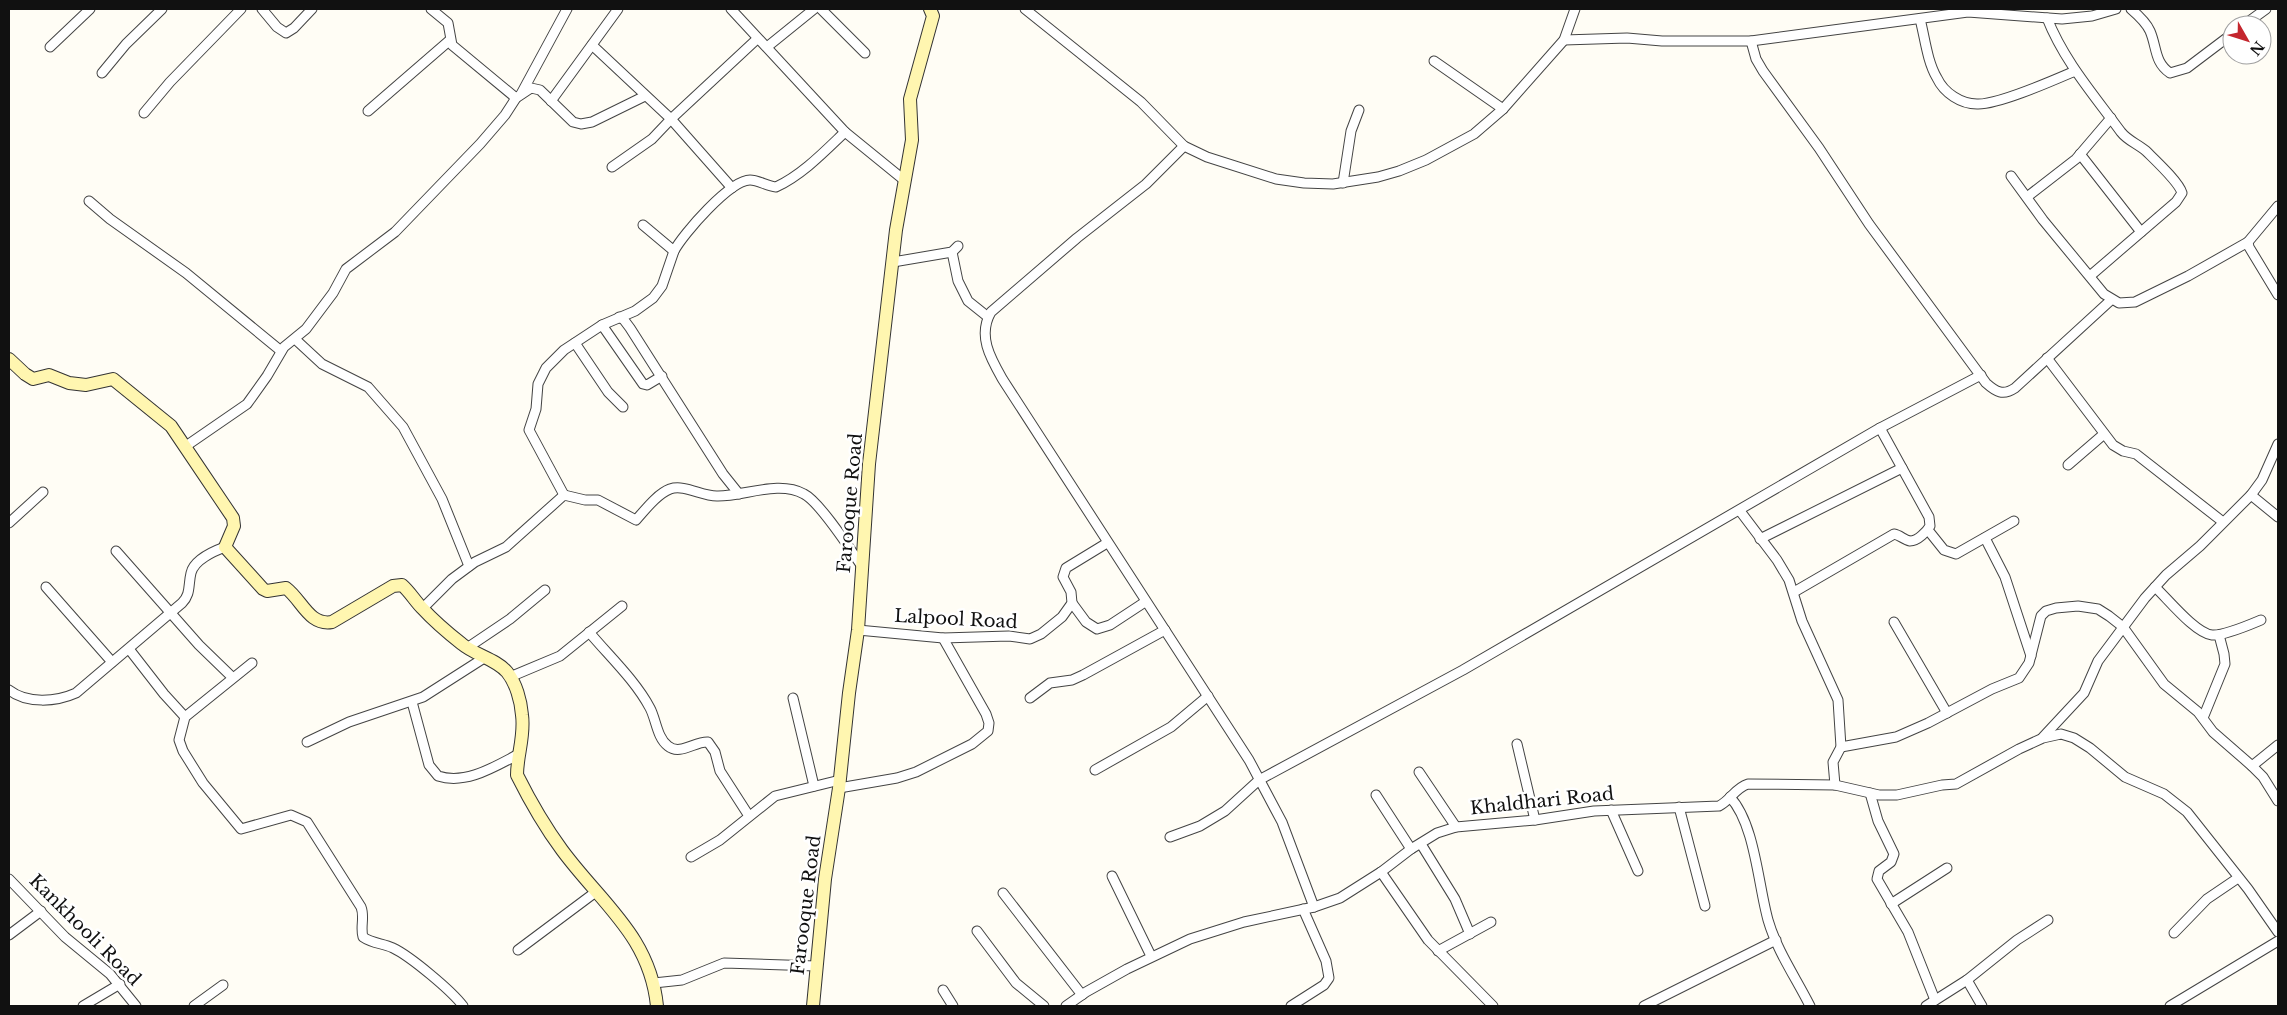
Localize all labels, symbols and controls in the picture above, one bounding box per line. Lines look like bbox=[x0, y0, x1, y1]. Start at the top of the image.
north arrow bbox=[2222, 15, 2272, 65]
text: N bbox=[2246, 37, 2268, 59]
street label: Farooque Road bbox=[833, 432, 867, 574]
street label: Lalpool Road bbox=[894, 605, 1018, 633]
street label: Khaldhari Road bbox=[1469, 783, 1615, 819]
street label: Farooque Road bbox=[787, 834, 825, 976]
street label: Kankhooli Road bbox=[25, 870, 145, 990]

